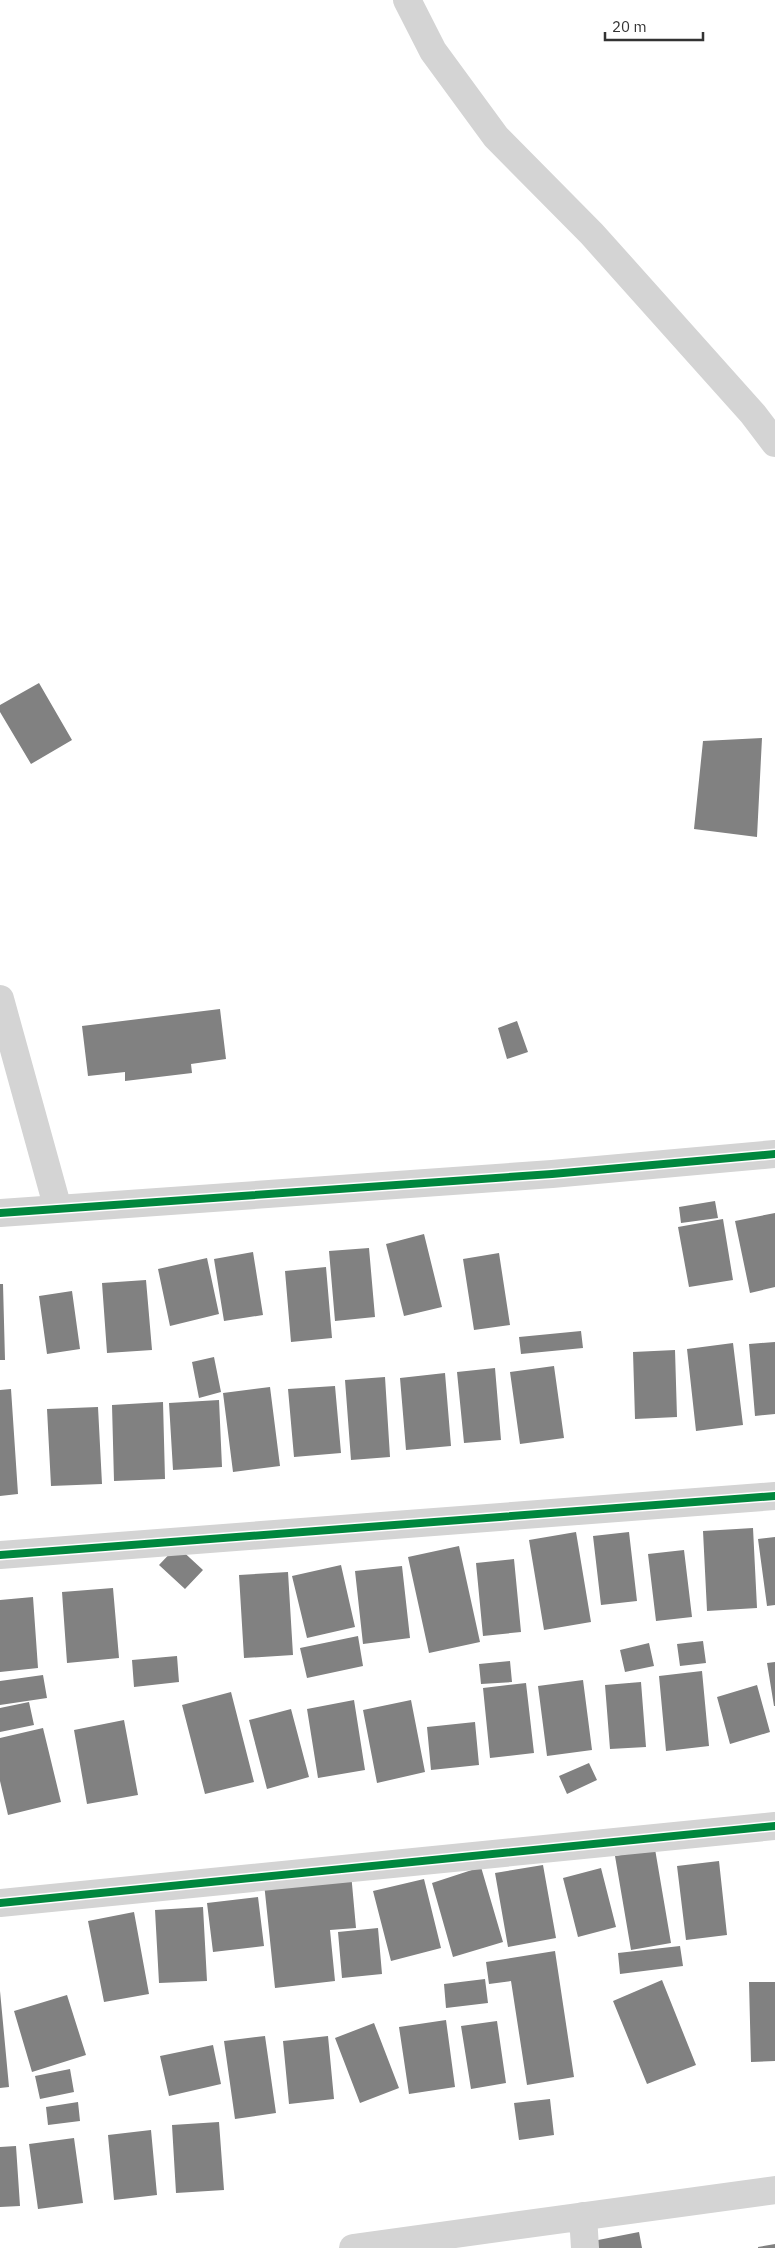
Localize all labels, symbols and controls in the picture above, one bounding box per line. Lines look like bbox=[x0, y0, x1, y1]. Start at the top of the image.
scale bar bbox=[605, 10, 702, 42]
text: 20 m bbox=[612, 17, 647, 36]

